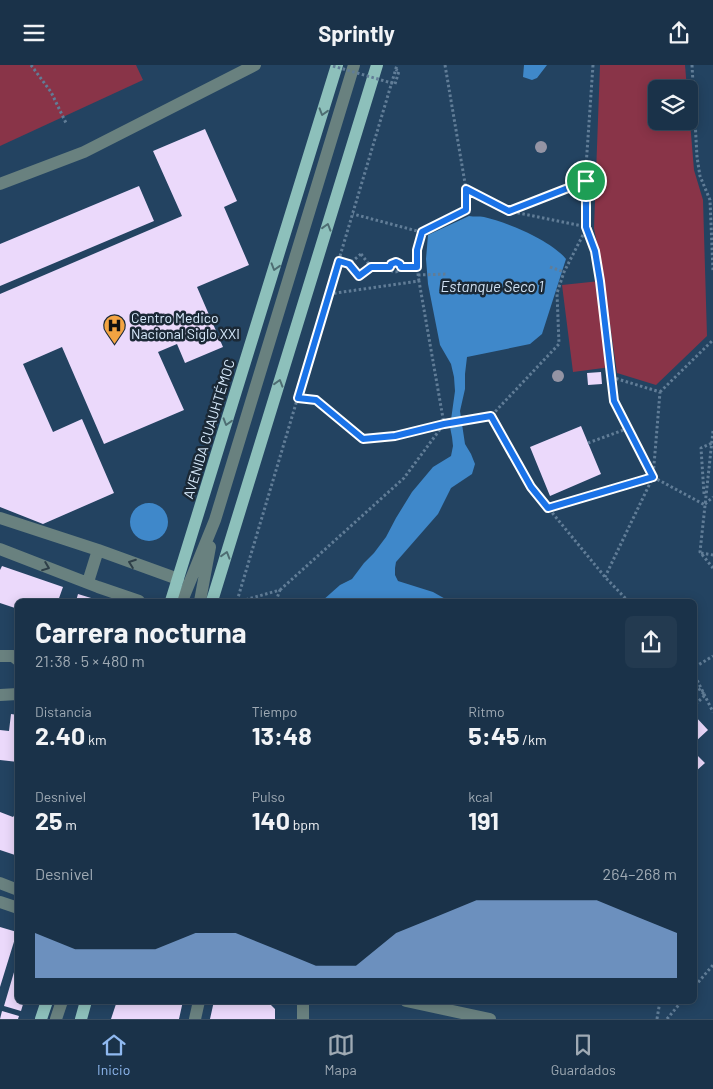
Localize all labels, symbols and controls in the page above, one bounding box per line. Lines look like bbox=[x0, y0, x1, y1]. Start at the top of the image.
icon: menu bbox=[20, 19, 48, 47]
icon: share bbox=[665, 19, 693, 47]
text: Sprintly bbox=[318, 20, 395, 46]
map controls bbox=[648, 80, 698, 130]
button: layers bbox=[648, 80, 698, 130]
one-way arrow bbox=[318, 107, 328, 115]
pin bbox=[565, 160, 607, 202]
icon: arrive bbox=[572, 167, 600, 195]
one-way arrow bbox=[321, 224, 331, 232]
one-way arrow bbox=[270, 262, 280, 270]
water label: Estanque Seco 1 bbox=[440, 277, 544, 295]
place label: Centro Medico Nacional Siglo XXI bbox=[131, 309, 240, 342]
hospital icon: Centro Medico Nacional Siglo XXI bbox=[103, 314, 127, 345]
street label: AVENIDA CUAUHTÉMOC bbox=[179, 357, 238, 501]
one-way arrow bbox=[274, 379, 284, 387]
one-way arrow bbox=[222, 417, 232, 426]
one-way arrow bbox=[221, 551, 231, 559]
one-way arrow bbox=[129, 558, 137, 568]
one-way arrow bbox=[41, 561, 49, 571]
text: Carrera nocturna bbox=[35, 615, 247, 649]
button: share bbox=[625, 616, 677, 668]
text: 21:38 · 5 × 480 m bbox=[35, 651, 145, 670]
text: Distancia bbox=[35, 703, 92, 720]
text: Tiempo bbox=[252, 703, 297, 720]
text: Ritmo bbox=[468, 703, 505, 720]
text: 2.40 bbox=[35, 720, 85, 750]
text: 13:48 bbox=[252, 720, 312, 750]
text: 5:45 bbox=[468, 720, 520, 750]
text: km bbox=[85, 731, 107, 748]
text: /km bbox=[520, 731, 547, 748]
text: Desnivel bbox=[35, 788, 86, 805]
text: Pulso bbox=[252, 788, 285, 805]
text: kcal bbox=[468, 788, 493, 805]
text: 25 bbox=[35, 805, 62, 835]
text: 140 bbox=[252, 805, 290, 835]
text: 191 bbox=[468, 805, 499, 835]
text: m bbox=[62, 816, 77, 833]
text: bpm bbox=[290, 816, 320, 833]
text: Desnivel bbox=[35, 864, 93, 883]
text: 264–268 m bbox=[603, 864, 677, 883]
tab: Inicio bbox=[97, 1031, 130, 1078]
tab: Mapa bbox=[325, 1031, 357, 1078]
tab: Guardados bbox=[551, 1031, 616, 1078]

